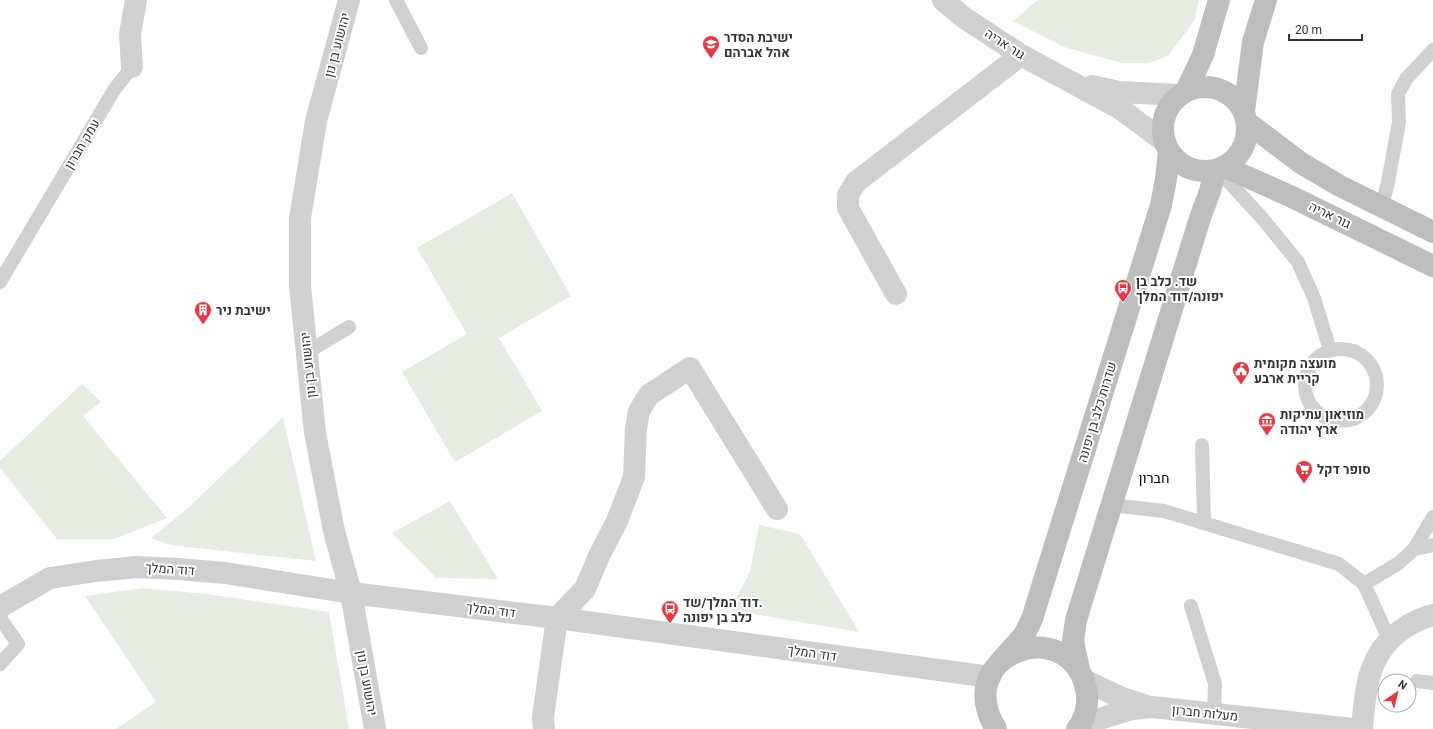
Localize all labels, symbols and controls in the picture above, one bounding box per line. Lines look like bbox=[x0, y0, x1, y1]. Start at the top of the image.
street label: יהושוע בן נון bbox=[321, 11, 353, 79]
scale bar bbox=[1289, 16, 1362, 42]
text: 20 m bbox=[1295, 23, 1322, 37]
street label: גור אריה bbox=[982, 26, 1028, 62]
place label: ישיבת הסדר אהל אברהם bbox=[724, 30, 793, 60]
school or university icon: ישיבת הסדר אהל אברהם bbox=[701, 34, 721, 59]
street label: עמק חברון bbox=[61, 116, 103, 172]
street label: גור אריה bbox=[1307, 198, 1353, 232]
place label: שד. כלב בן יפונה/דוד המלך bbox=[1136, 274, 1224, 304]
bus stop icon: שד. כלב בן יפונה/דוד המלך bbox=[1113, 278, 1133, 303]
building icon: ישיבת ניר bbox=[193, 300, 213, 325]
place label: ישיבת ניר bbox=[216, 303, 271, 318]
street label: יהושוע בן נון bbox=[297, 331, 319, 399]
place label: מועצה מקומית קריית ארבע bbox=[1254, 356, 1336, 386]
street label: שדרות כלב בן יפונה bbox=[1075, 360, 1119, 464]
public building icon: מועצה מקומית קריית ארבע bbox=[1231, 360, 1251, 385]
place label: מוזיאון עתיקות ארץ יהודה bbox=[1280, 407, 1364, 437]
museum icon: מוזיאון עתיקות ארץ יהודה bbox=[1257, 411, 1277, 436]
supermarket icon: סופר דקל bbox=[1294, 459, 1314, 484]
place label: סופר דקל bbox=[1317, 462, 1371, 477]
district label: חברון bbox=[1139, 470, 1169, 486]
street label: דוד המלך bbox=[145, 560, 195, 578]
place label: דוד המלך/שד. כלב בן יפונה bbox=[683, 595, 763, 625]
bus stop icon: דוד המלך/שד. כלב בן יפונה bbox=[660, 599, 680, 624]
street label: דוד המלך bbox=[465, 600, 517, 620]
street label: דוד המלך bbox=[786, 642, 838, 664]
street label: יהושוע בן נון bbox=[354, 649, 380, 717]
north arrow bbox=[1377, 673, 1417, 713]
text: N bbox=[1396, 678, 1410, 693]
street label: מעלות חברון bbox=[1171, 702, 1239, 724]

